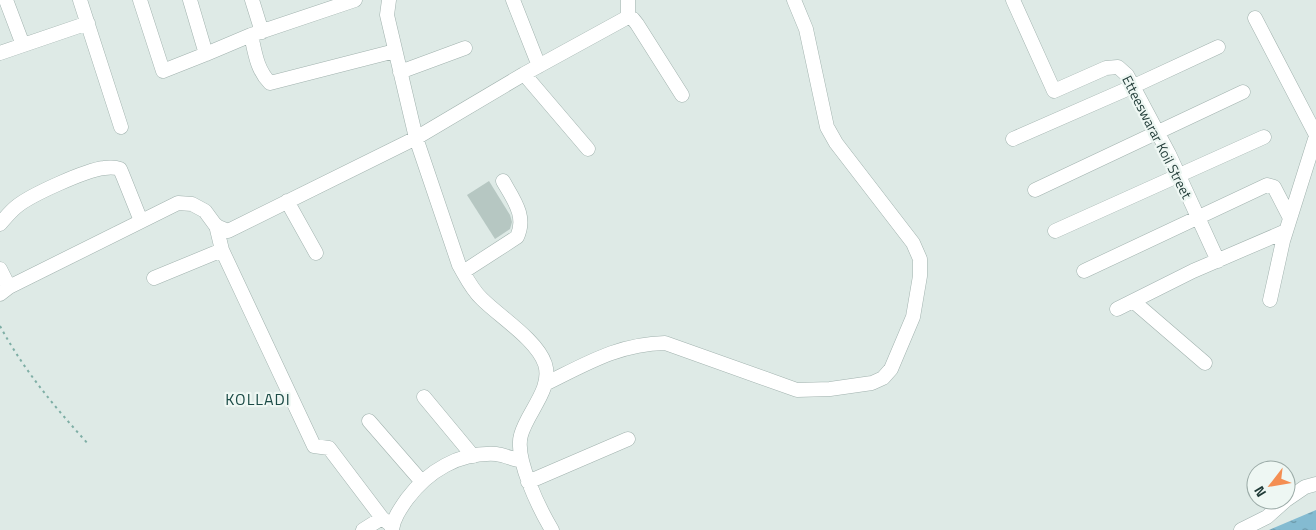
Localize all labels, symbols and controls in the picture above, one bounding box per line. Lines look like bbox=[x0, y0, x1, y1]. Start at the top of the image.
street label: Etteeswarar Koil Street bbox=[1117, 71, 1198, 202]
district label: KOLLADI bbox=[225, 387, 291, 411]
north arrow bbox=[1246, 460, 1296, 510]
text: N bbox=[1248, 482, 1271, 502]

